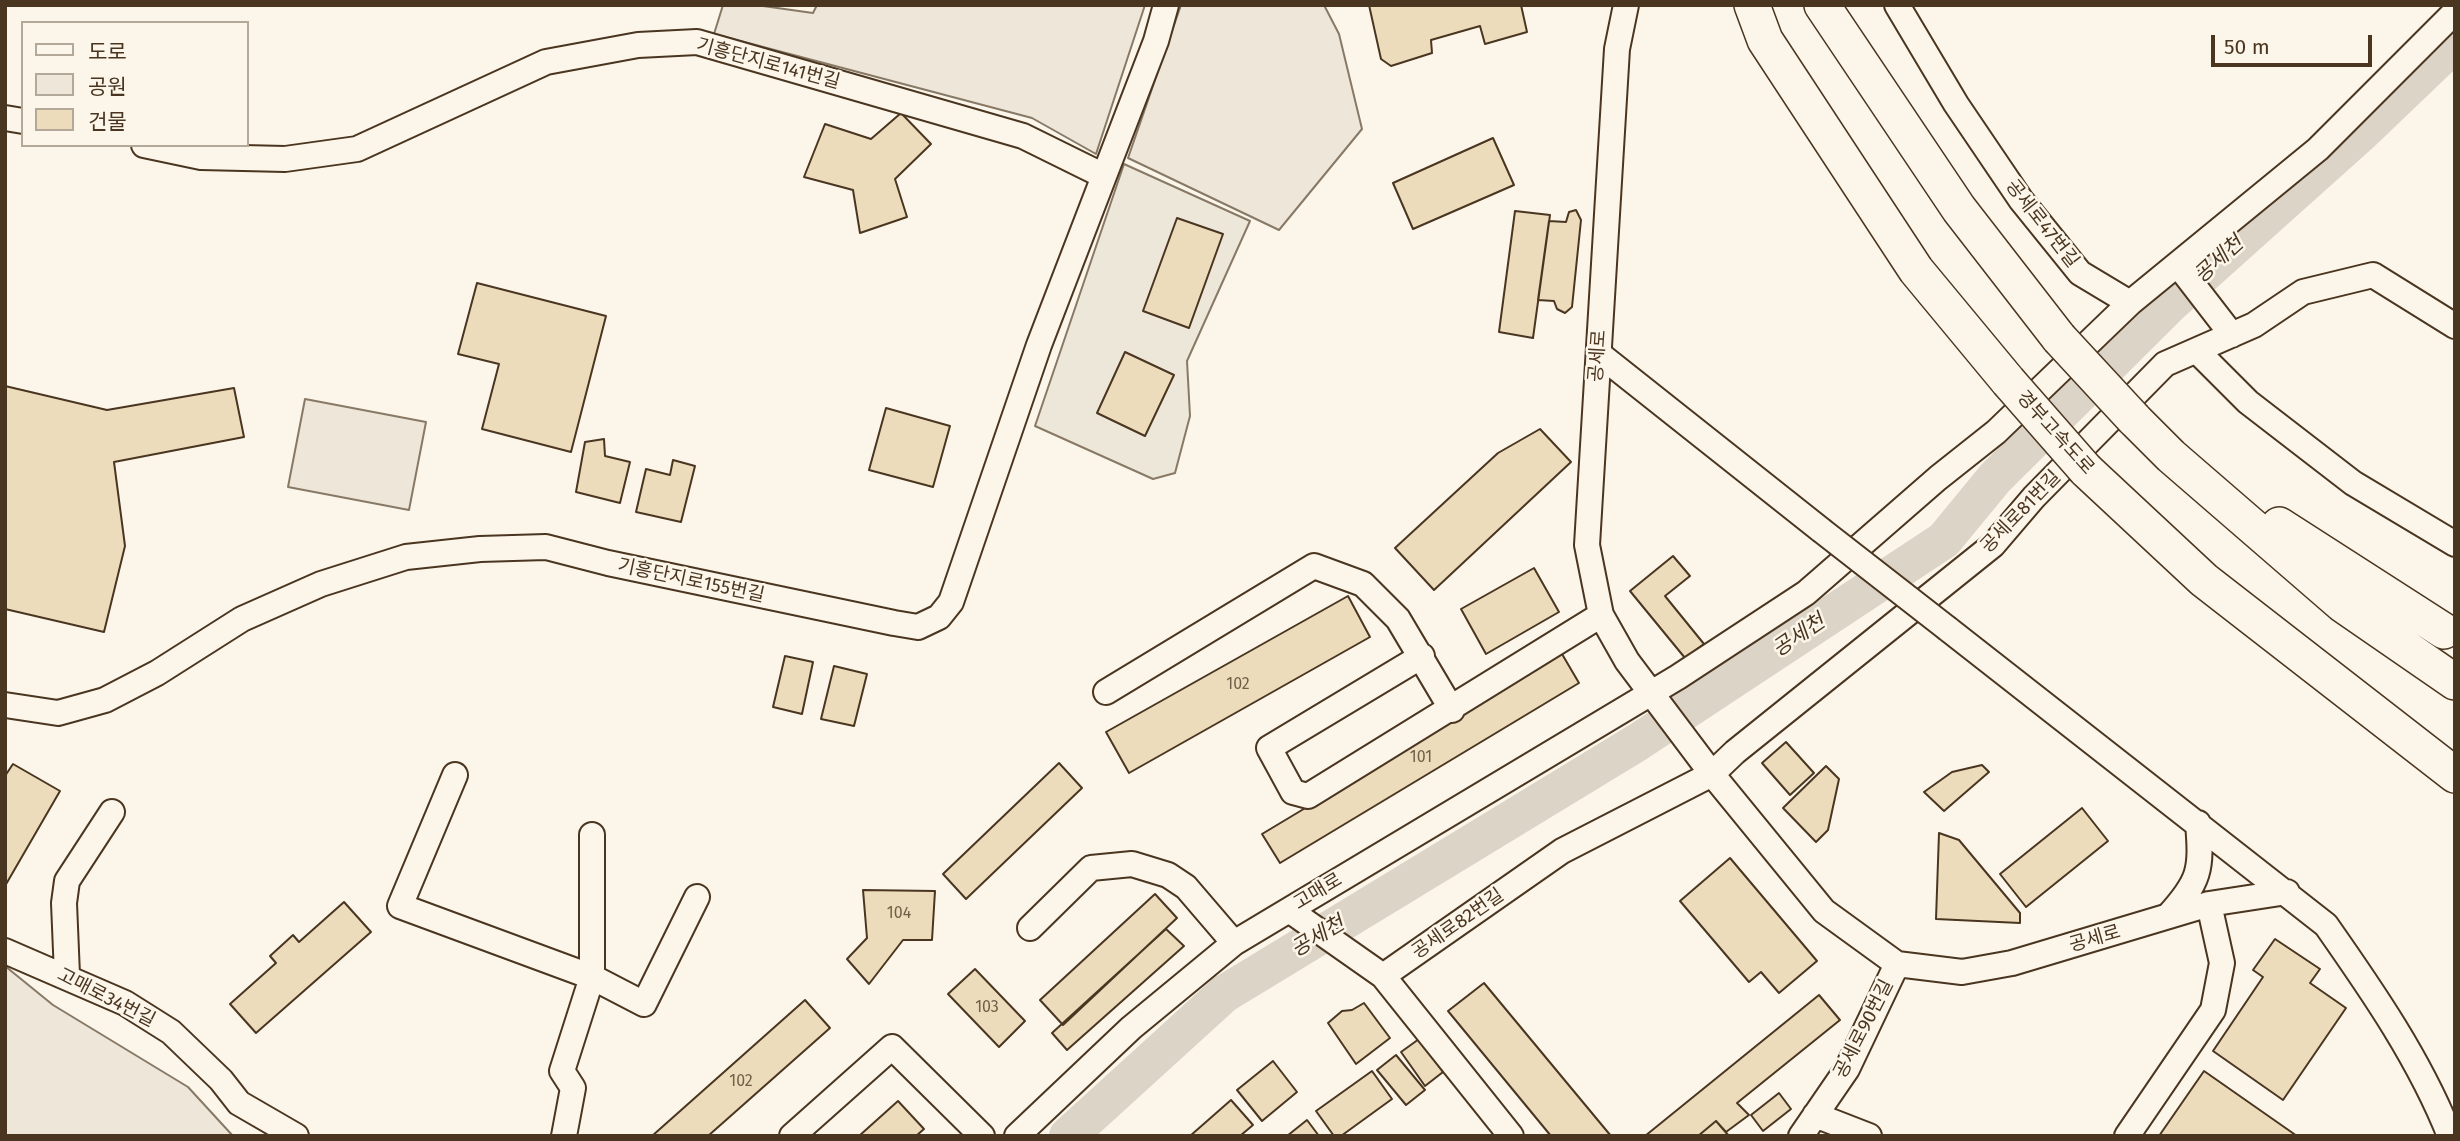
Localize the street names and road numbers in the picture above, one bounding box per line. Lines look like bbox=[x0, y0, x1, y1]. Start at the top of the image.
street label: 기흥단지로141번길 bbox=[694, 34, 842, 94]
street label: 공세로47번길 bbox=[2001, 175, 2083, 273]
street label: 공세로 bbox=[1585, 329, 1611, 383]
street label: 경부고속도로 bbox=[2011, 386, 2099, 480]
street label: 공세로81번길 bbox=[1976, 466, 2066, 558]
street label: 기흥단지로155번길 bbox=[615, 554, 767, 608]
street label: 고매로 bbox=[1290, 869, 1346, 915]
street label: 공세로82번길 bbox=[1408, 884, 1508, 964]
street label: 공세로 bbox=[2067, 921, 2123, 957]
street label: 고매로34번길 bbox=[53, 964, 159, 1032]
street label: 공세로90번길 bbox=[1829, 976, 1899, 1082]

